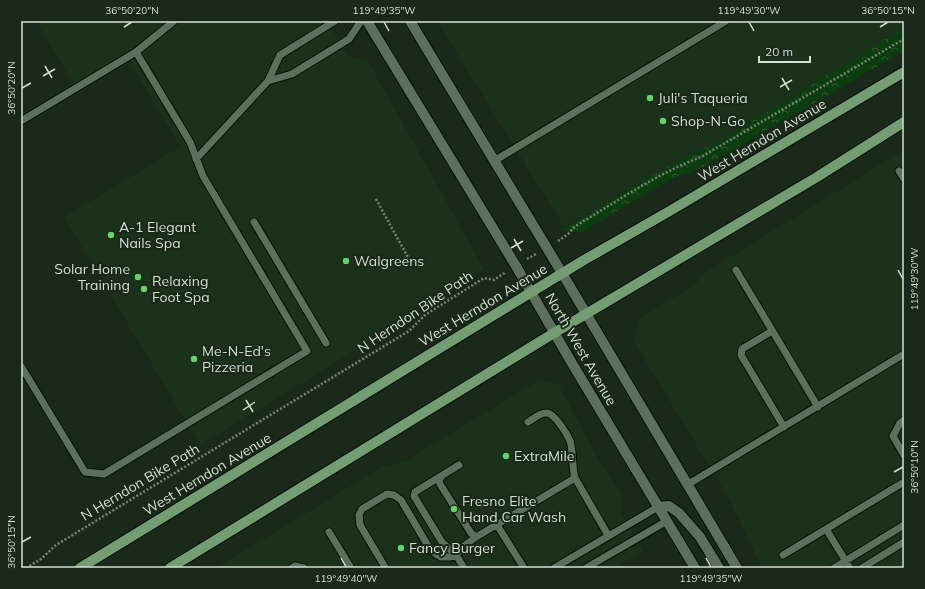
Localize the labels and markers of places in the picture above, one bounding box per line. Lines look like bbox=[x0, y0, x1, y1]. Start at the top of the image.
place label: Juli's Taqueria bbox=[658, 89, 748, 107]
marker: Juli's Taqueria bbox=[645, 93, 655, 103]
place label: Shop-N-Go bbox=[671, 112, 745, 130]
marker: Shop-N-Go bbox=[658, 116, 668, 126]
place label: A-1 Elegant Nails Spa bbox=[119, 218, 196, 252]
marker: A-1 Elegant Nails Spa bbox=[106, 230, 116, 240]
place label: Walgreens bbox=[354, 252, 424, 270]
marker: Walgreens bbox=[341, 256, 351, 266]
place label: Solar Home Training bbox=[54, 260, 130, 294]
marker: Solar Home Training bbox=[133, 272, 143, 282]
place label: Relaxing Foot Spa bbox=[152, 272, 210, 306]
marker: Relaxing Foot Spa bbox=[139, 284, 149, 294]
place label: Me-N-Ed's Pizzeria bbox=[202, 342, 271, 376]
marker: Me-N-Ed's Pizzeria bbox=[189, 354, 199, 364]
place label: ExtraMile bbox=[514, 447, 574, 465]
marker: ExtraMile bbox=[501, 451, 511, 461]
place label: Fresno Elite Hand Car Wash bbox=[462, 492, 566, 526]
marker: Fresno Elite Hand Car Wash bbox=[449, 504, 459, 514]
place label: Fancy Burger bbox=[409, 539, 496, 557]
marker: Fancy Burger bbox=[396, 543, 406, 553]

